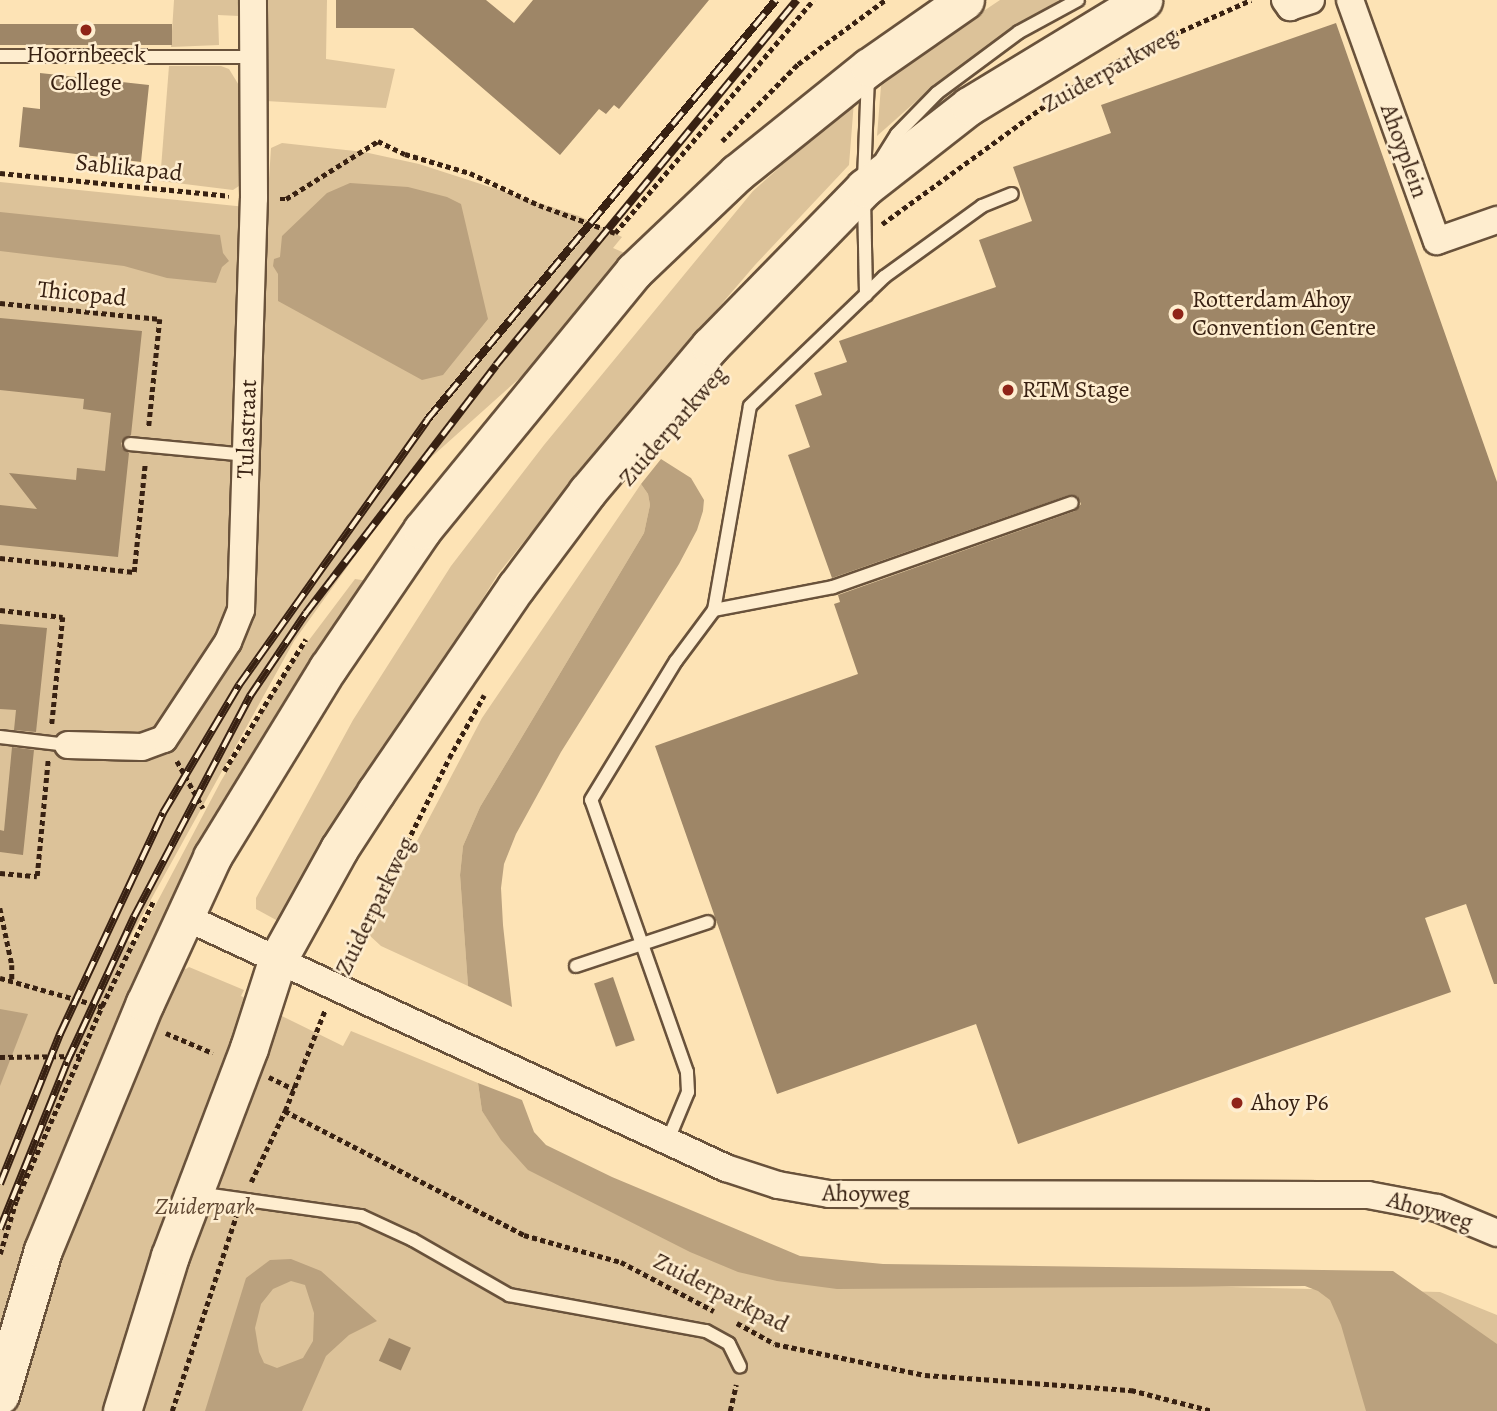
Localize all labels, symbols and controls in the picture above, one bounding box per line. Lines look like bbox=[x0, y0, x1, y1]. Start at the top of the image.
street label: Zuiderparkweg bbox=[1037, 21, 1183, 119]
marker: Hoornbeeck College bbox=[78, 22, 94, 38]
place label: Hoornbeeck College bbox=[26, 41, 146, 97]
street label: Ahoyplein bbox=[1374, 100, 1434, 202]
street label: Sablikapad bbox=[74, 148, 184, 188]
street label: Thicopad bbox=[36, 275, 128, 313]
place label: Rotterdam Ahoy Convention Centre bbox=[1192, 286, 1376, 342]
marker: Rotterdam Ahoy Convention Centre bbox=[1170, 306, 1186, 322]
street label: Zuiderparkweg bbox=[613, 360, 733, 492]
place label: RTM Stage bbox=[1022, 376, 1129, 404]
street label: Tulastraat bbox=[231, 379, 263, 479]
marker: RTM Stage bbox=[1000, 382, 1016, 398]
street label: Zuiderparkweg bbox=[329, 832, 421, 980]
place label: Ahoy P6 bbox=[1251, 1089, 1329, 1117]
marker: Ahoy P6 bbox=[1229, 1095, 1245, 1111]
street label: Ahoyweg bbox=[822, 1179, 910, 1209]
street label: Ahoyweg bbox=[1384, 1185, 1476, 1237]
park label: Zuiderpark bbox=[155, 1193, 255, 1221]
street label: Zuiderparkpad bbox=[649, 1247, 793, 1339]

